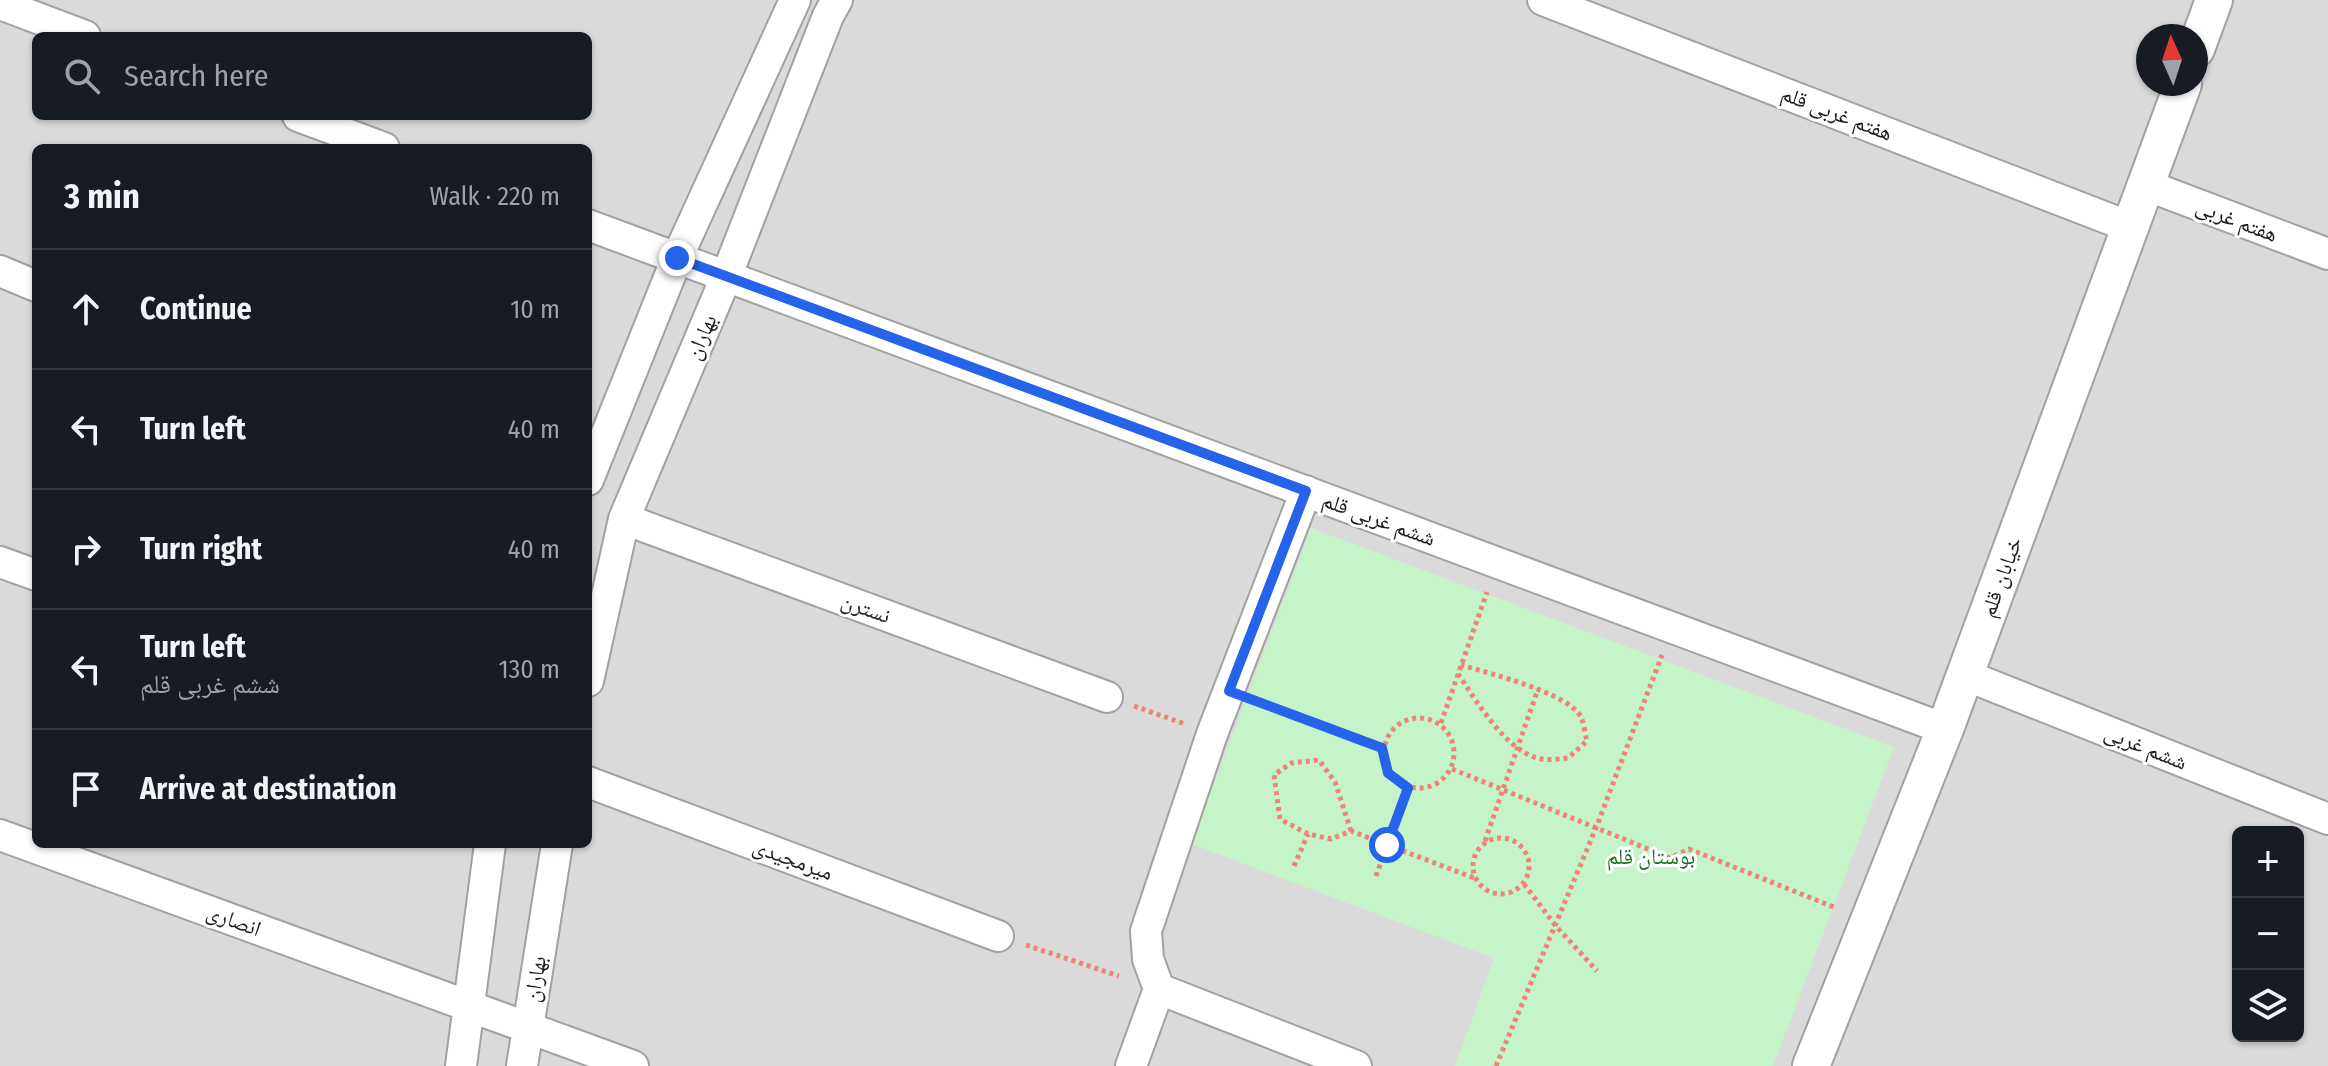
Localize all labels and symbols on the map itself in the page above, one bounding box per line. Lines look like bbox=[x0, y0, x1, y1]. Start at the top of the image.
north arrow bbox=[2136, 24, 2208, 96]
street label: هفتم غربی قلم bbox=[1777, 79, 1896, 147]
street label: هفتم غربی bbox=[2192, 192, 2282, 249]
route end bbox=[659, 240, 695, 276]
street label: بهاران bbox=[679, 310, 723, 364]
street label: ششم غربی قلم bbox=[1318, 486, 1439, 553]
street label: خیابان قلم bbox=[1974, 533, 2029, 621]
street label: نسترن bbox=[838, 587, 894, 629]
street label: ششم غربی bbox=[2100, 718, 2191, 777]
route start bbox=[1369, 827, 1405, 863]
street label: میرمجیدی bbox=[749, 832, 837, 886]
park label: بوستان قلم bbox=[1607, 843, 1695, 871]
street label: انصاری bbox=[203, 898, 265, 942]
street label: بهاران bbox=[518, 954, 552, 1004]

